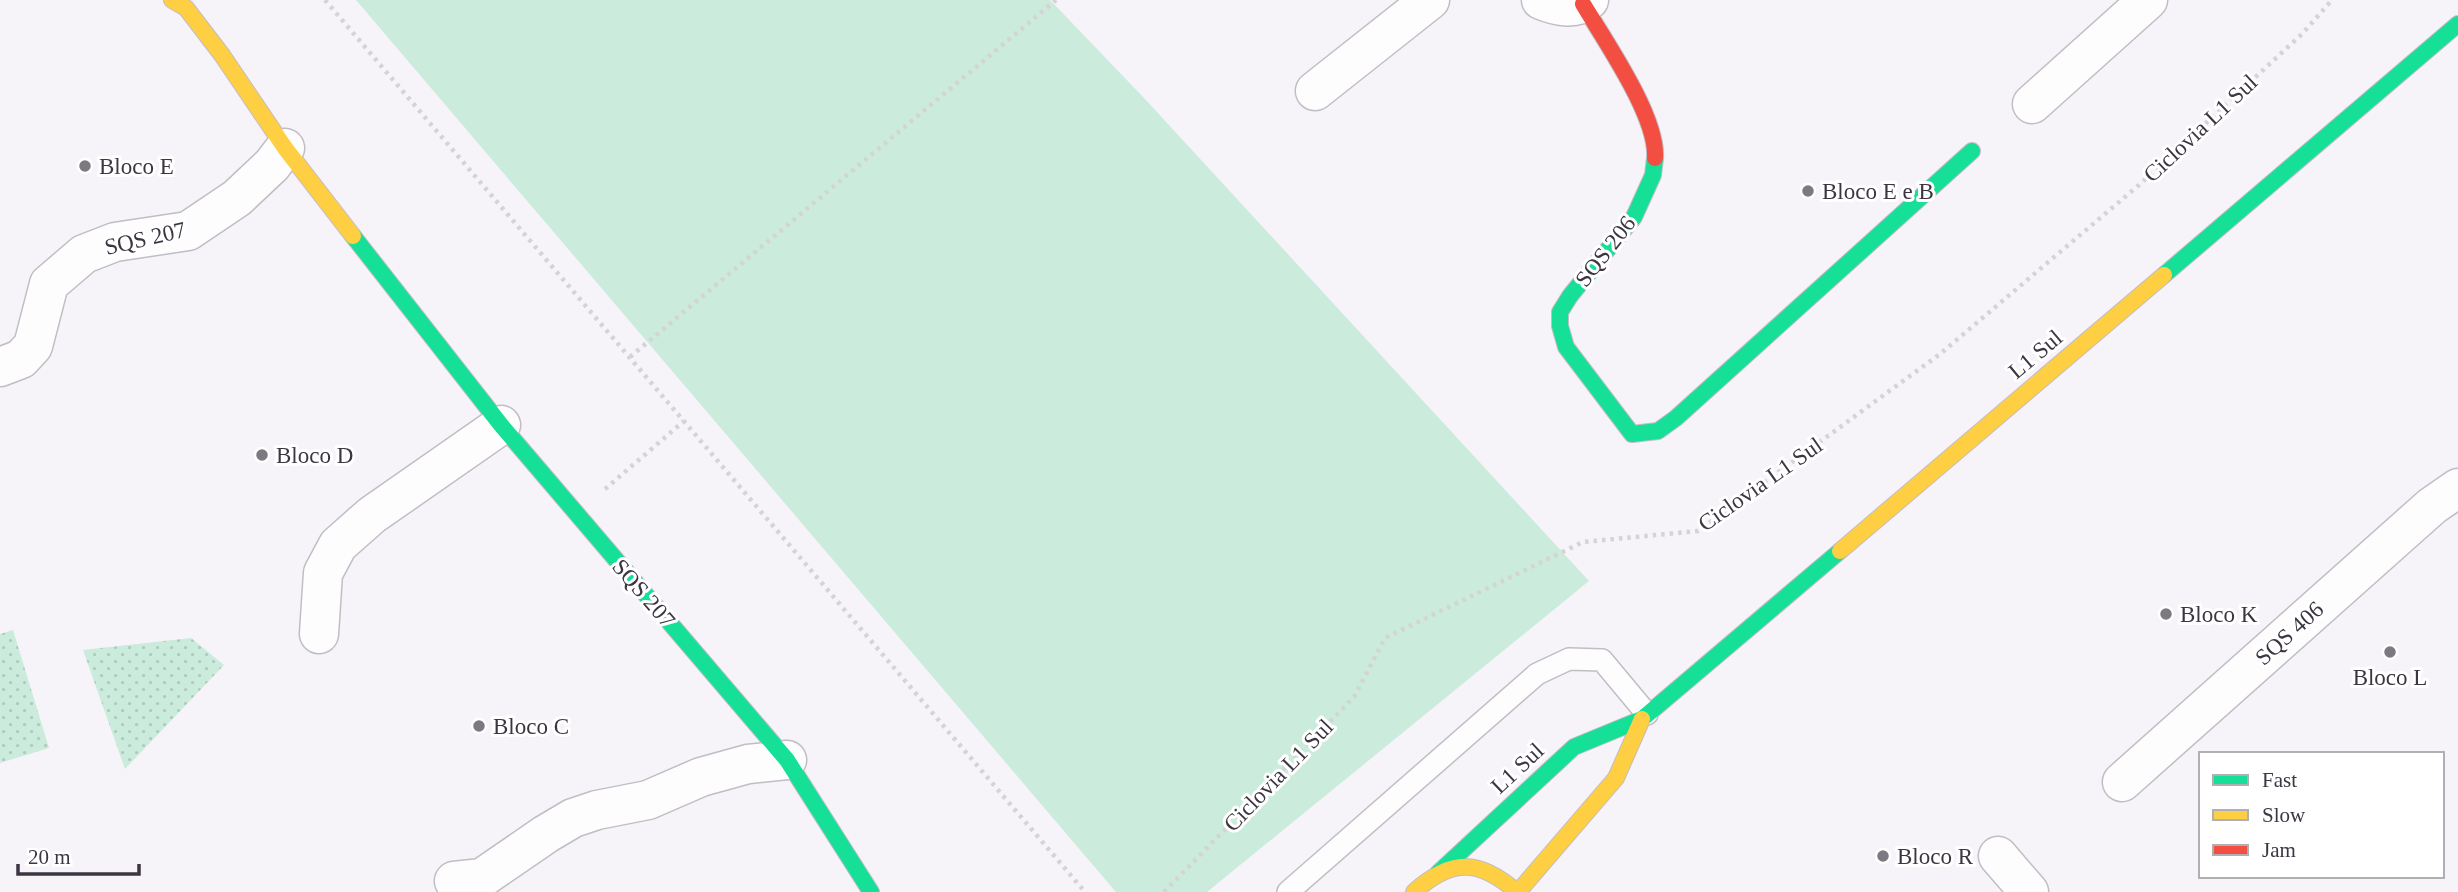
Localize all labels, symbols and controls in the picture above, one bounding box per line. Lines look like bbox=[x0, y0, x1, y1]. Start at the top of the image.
street label: Ciclovia L1 Sul bbox=[2139, 70, 2262, 187]
place label: Bloco E bbox=[99, 154, 174, 179]
marker: Bloco E bbox=[77, 158, 93, 174]
place label: Bloco E e B bbox=[1822, 179, 1934, 204]
marker: Bloco E e B bbox=[1800, 183, 1816, 199]
street label: SQS 206 bbox=[1570, 211, 1641, 291]
street label: SQS 207 bbox=[102, 217, 188, 260]
street label: L1 Sul bbox=[2004, 325, 2067, 384]
street label: Ciclovia L1 Sul bbox=[1693, 432, 1827, 536]
place label: Bloco D bbox=[276, 443, 353, 468]
marker: Bloco D bbox=[254, 447, 270, 463]
street label: SQS 207 bbox=[607, 554, 680, 633]
street label: SQS 406 bbox=[2250, 596, 2328, 670]
place label: Bloco K bbox=[2180, 602, 2258, 627]
marker: Bloco K bbox=[2158, 606, 2174, 622]
marker: Bloco L bbox=[2382, 644, 2398, 660]
place label: Bloco L bbox=[2353, 665, 2427, 690]
place label: Bloco C bbox=[493, 714, 569, 739]
street label: Ciclovia L1 Sul bbox=[1219, 714, 1338, 836]
marker: Bloco C bbox=[471, 718, 487, 734]
street label: L1 Sul bbox=[1486, 738, 1549, 799]
legend bbox=[2199, 752, 2444, 878]
text: Fast bbox=[2262, 768, 2297, 792]
text: Slow bbox=[2262, 803, 2306, 827]
scale bar bbox=[18, 832, 138, 876]
text: Jam bbox=[2262, 838, 2296, 862]
place label: Bloco R bbox=[1897, 844, 1974, 869]
text: 20 m bbox=[28, 845, 71, 869]
marker: Bloco R bbox=[1875, 848, 1891, 864]

